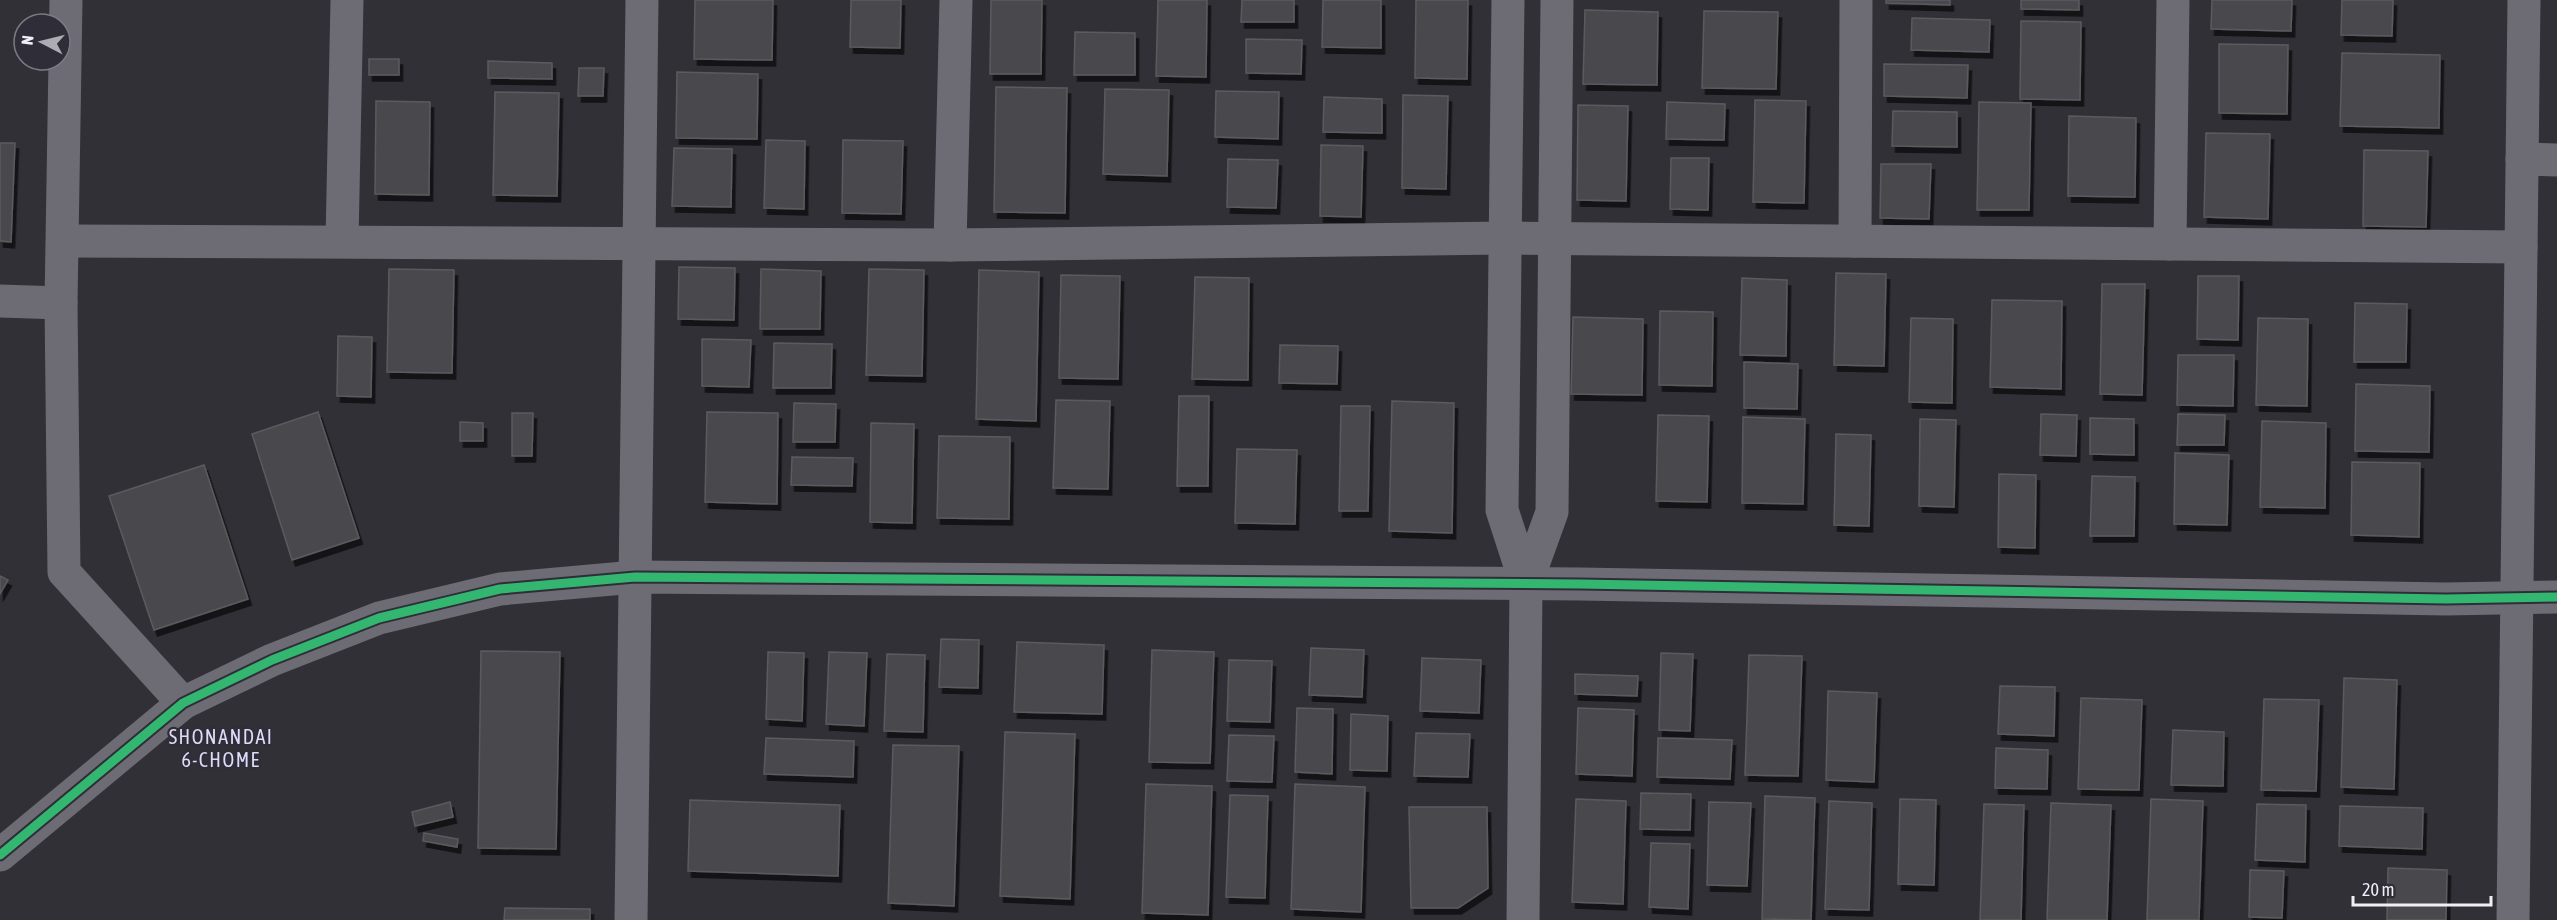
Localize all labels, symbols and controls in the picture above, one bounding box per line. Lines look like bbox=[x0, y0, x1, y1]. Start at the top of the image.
north arrow bbox=[12, 12, 72, 72]
text: N bbox=[18, 34, 37, 46]
district label: SHONANDAI 6-CHOME bbox=[169, 725, 273, 771]
scale bar bbox=[2353, 869, 2491, 907]
text: 20 m bbox=[2362, 879, 2394, 900]

